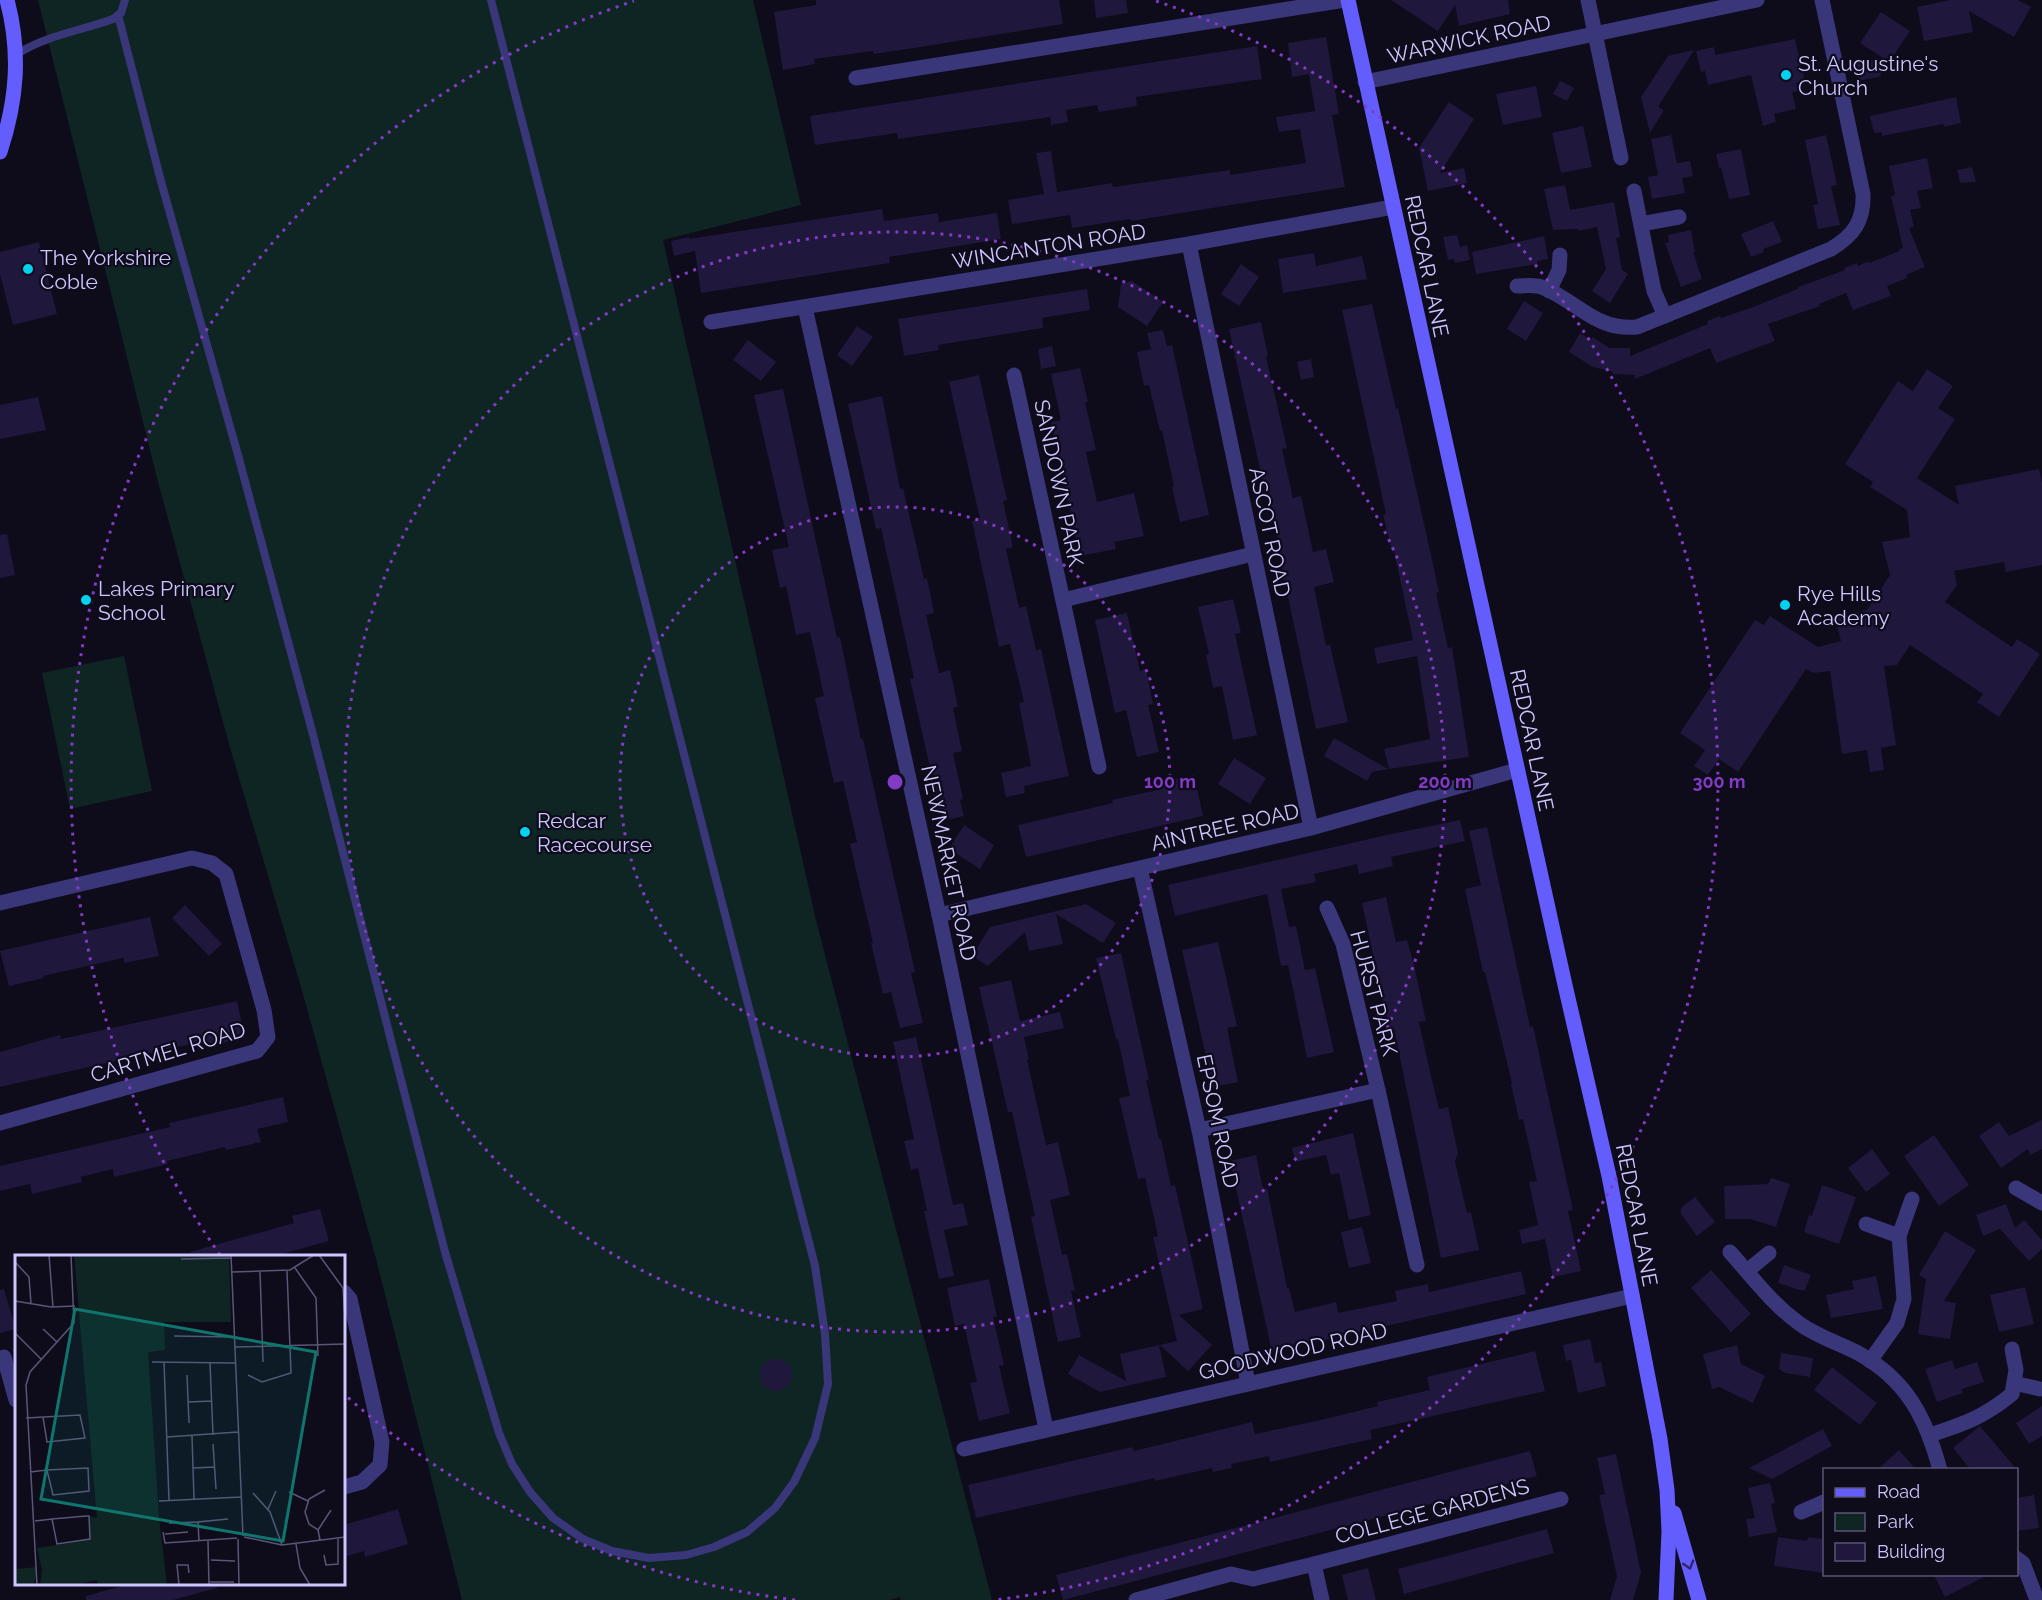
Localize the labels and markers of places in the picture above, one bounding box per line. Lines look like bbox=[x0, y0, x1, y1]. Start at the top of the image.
place label: St. Augustine's Church bbox=[1798, 51, 1938, 100]
marker: St. Augustine's Church bbox=[1779, 68, 1793, 82]
place label: The Yorkshire Coble bbox=[40, 245, 171, 294]
marker: The Yorkshire Coble bbox=[21, 262, 35, 276]
place label: Lakes Primary School bbox=[98, 576, 235, 625]
place label: Rye Hills Academy bbox=[1797, 581, 1890, 630]
marker: Lakes Primary School bbox=[79, 593, 93, 607]
marker: Rye Hills Academy bbox=[1778, 598, 1792, 612]
centre of rings bbox=[885, 772, 905, 792]
place label: Redcar Racecourse bbox=[537, 808, 652, 857]
marker: Redcar Racecourse bbox=[518, 825, 532, 839]

